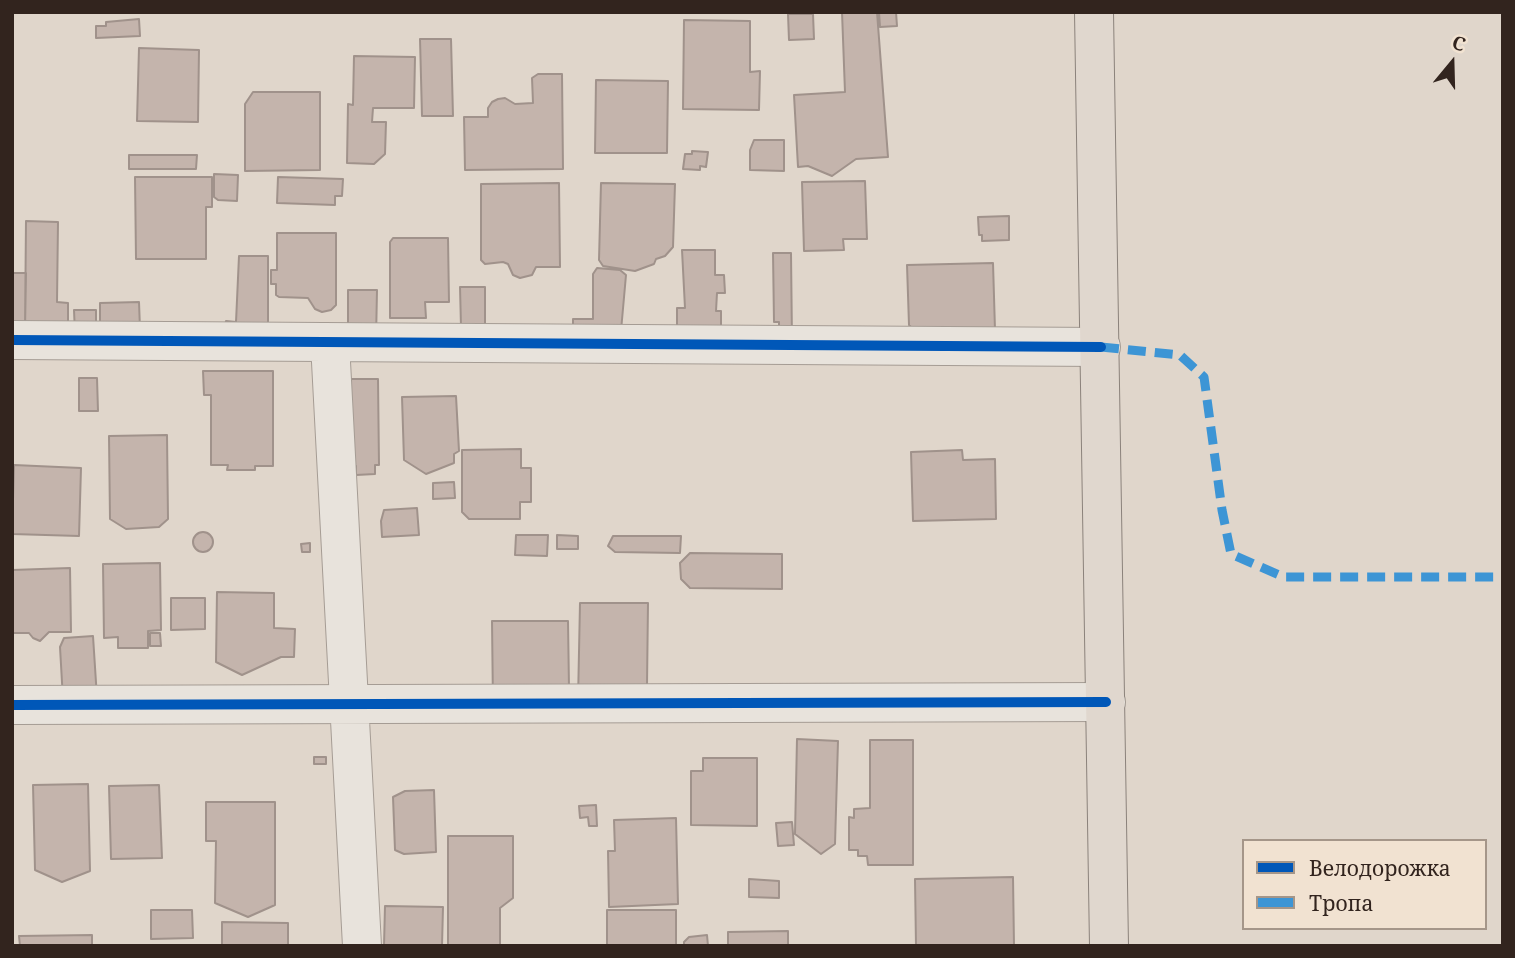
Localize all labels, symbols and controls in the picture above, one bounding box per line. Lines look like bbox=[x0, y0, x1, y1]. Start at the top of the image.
north arrow bbox=[1417, 28, 1487, 98]
text: С bbox=[1449, 29, 1469, 57]
legend bbox=[1242, 839, 1487, 930]
text: Велодорожка bbox=[1309, 854, 1451, 882]
text: Тропа bbox=[1309, 889, 1373, 917]

